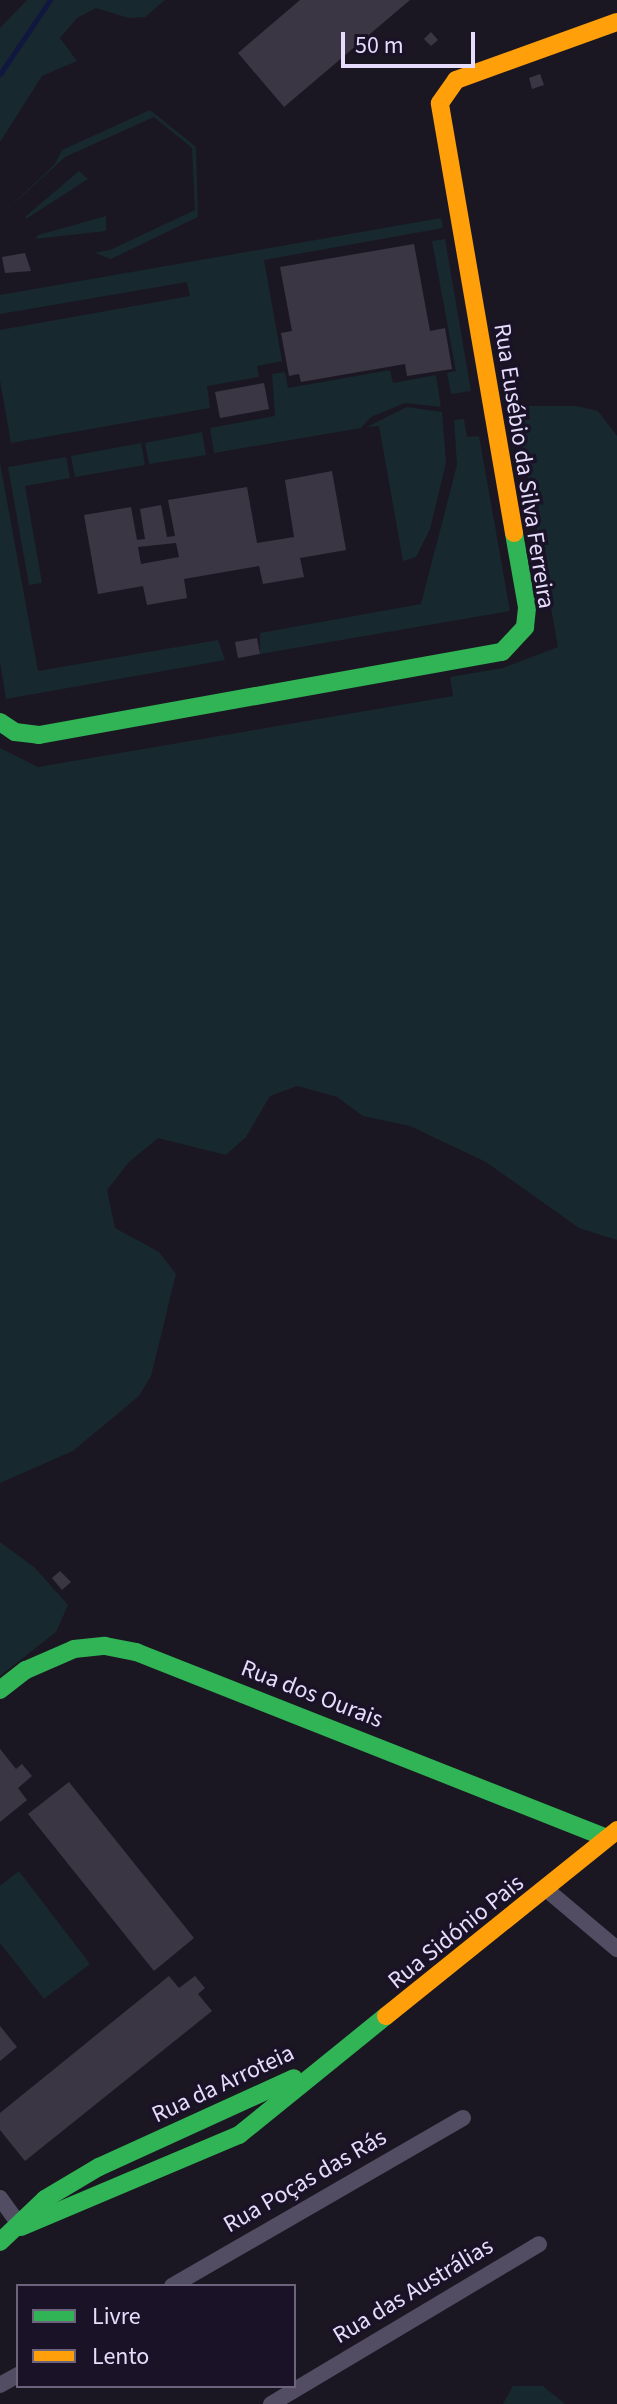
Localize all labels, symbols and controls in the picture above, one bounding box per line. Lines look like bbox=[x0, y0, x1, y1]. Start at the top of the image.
scale bar bbox=[345, 16, 479, 66]
text: 50 m bbox=[355, 28, 404, 63]
street label: Rua Eusébio da Silva Ferreira bbox=[487, 321, 561, 611]
street label: Rua dos Ourais bbox=[237, 1654, 387, 1734]
street label: Rua Sidónio Pais bbox=[382, 1869, 530, 1995]
street label: Rua da Arroteia bbox=[147, 2039, 299, 2129]
street label: Rua Poças das Rás bbox=[218, 2123, 392, 2239]
street label: Rua das Austrálias bbox=[328, 2232, 498, 2350]
legend bbox=[16, 2284, 296, 2388]
text: Livre bbox=[92, 2299, 141, 2334]
text: Lento bbox=[92, 2339, 149, 2374]

